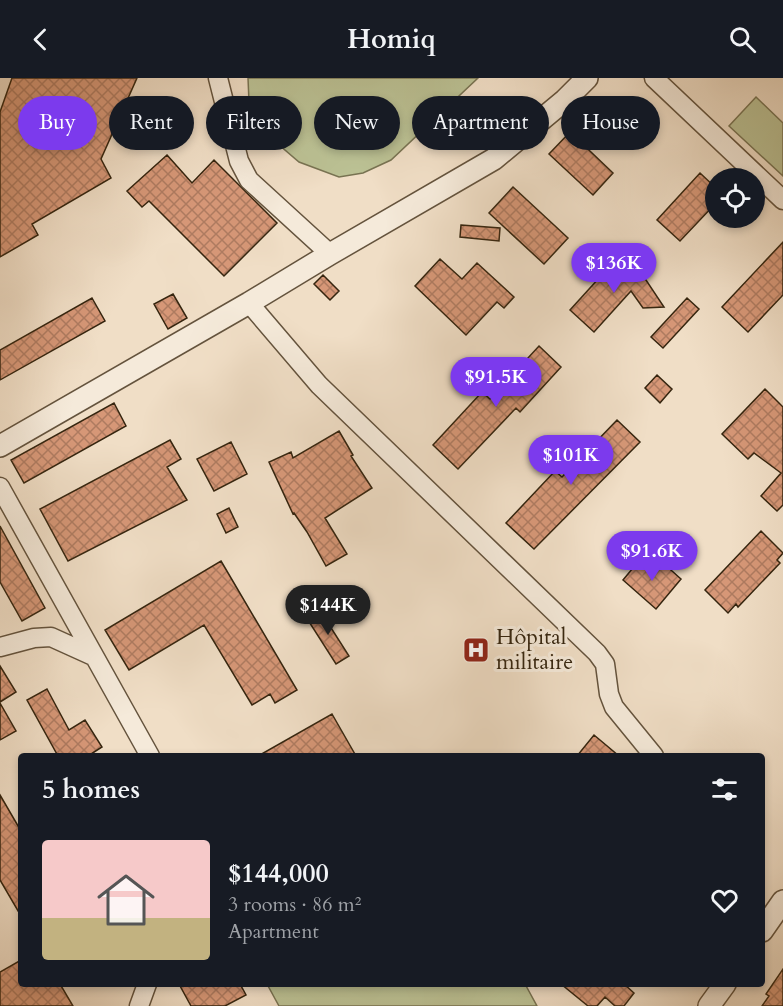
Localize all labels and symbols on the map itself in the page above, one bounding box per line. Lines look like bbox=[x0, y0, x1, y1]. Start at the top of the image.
pin: $136K bbox=[572, 243, 656, 294]
pin: $91.5K bbox=[447, 357, 545, 408]
pin: $101K bbox=[529, 435, 613, 486]
pin: $91.6K bbox=[603, 531, 701, 582]
pin: $144K bbox=[286, 585, 370, 636]
place label: Hôpital militaire bbox=[496, 622, 573, 677]
hospital icon: Hôpital militaire bbox=[461, 635, 491, 665]

